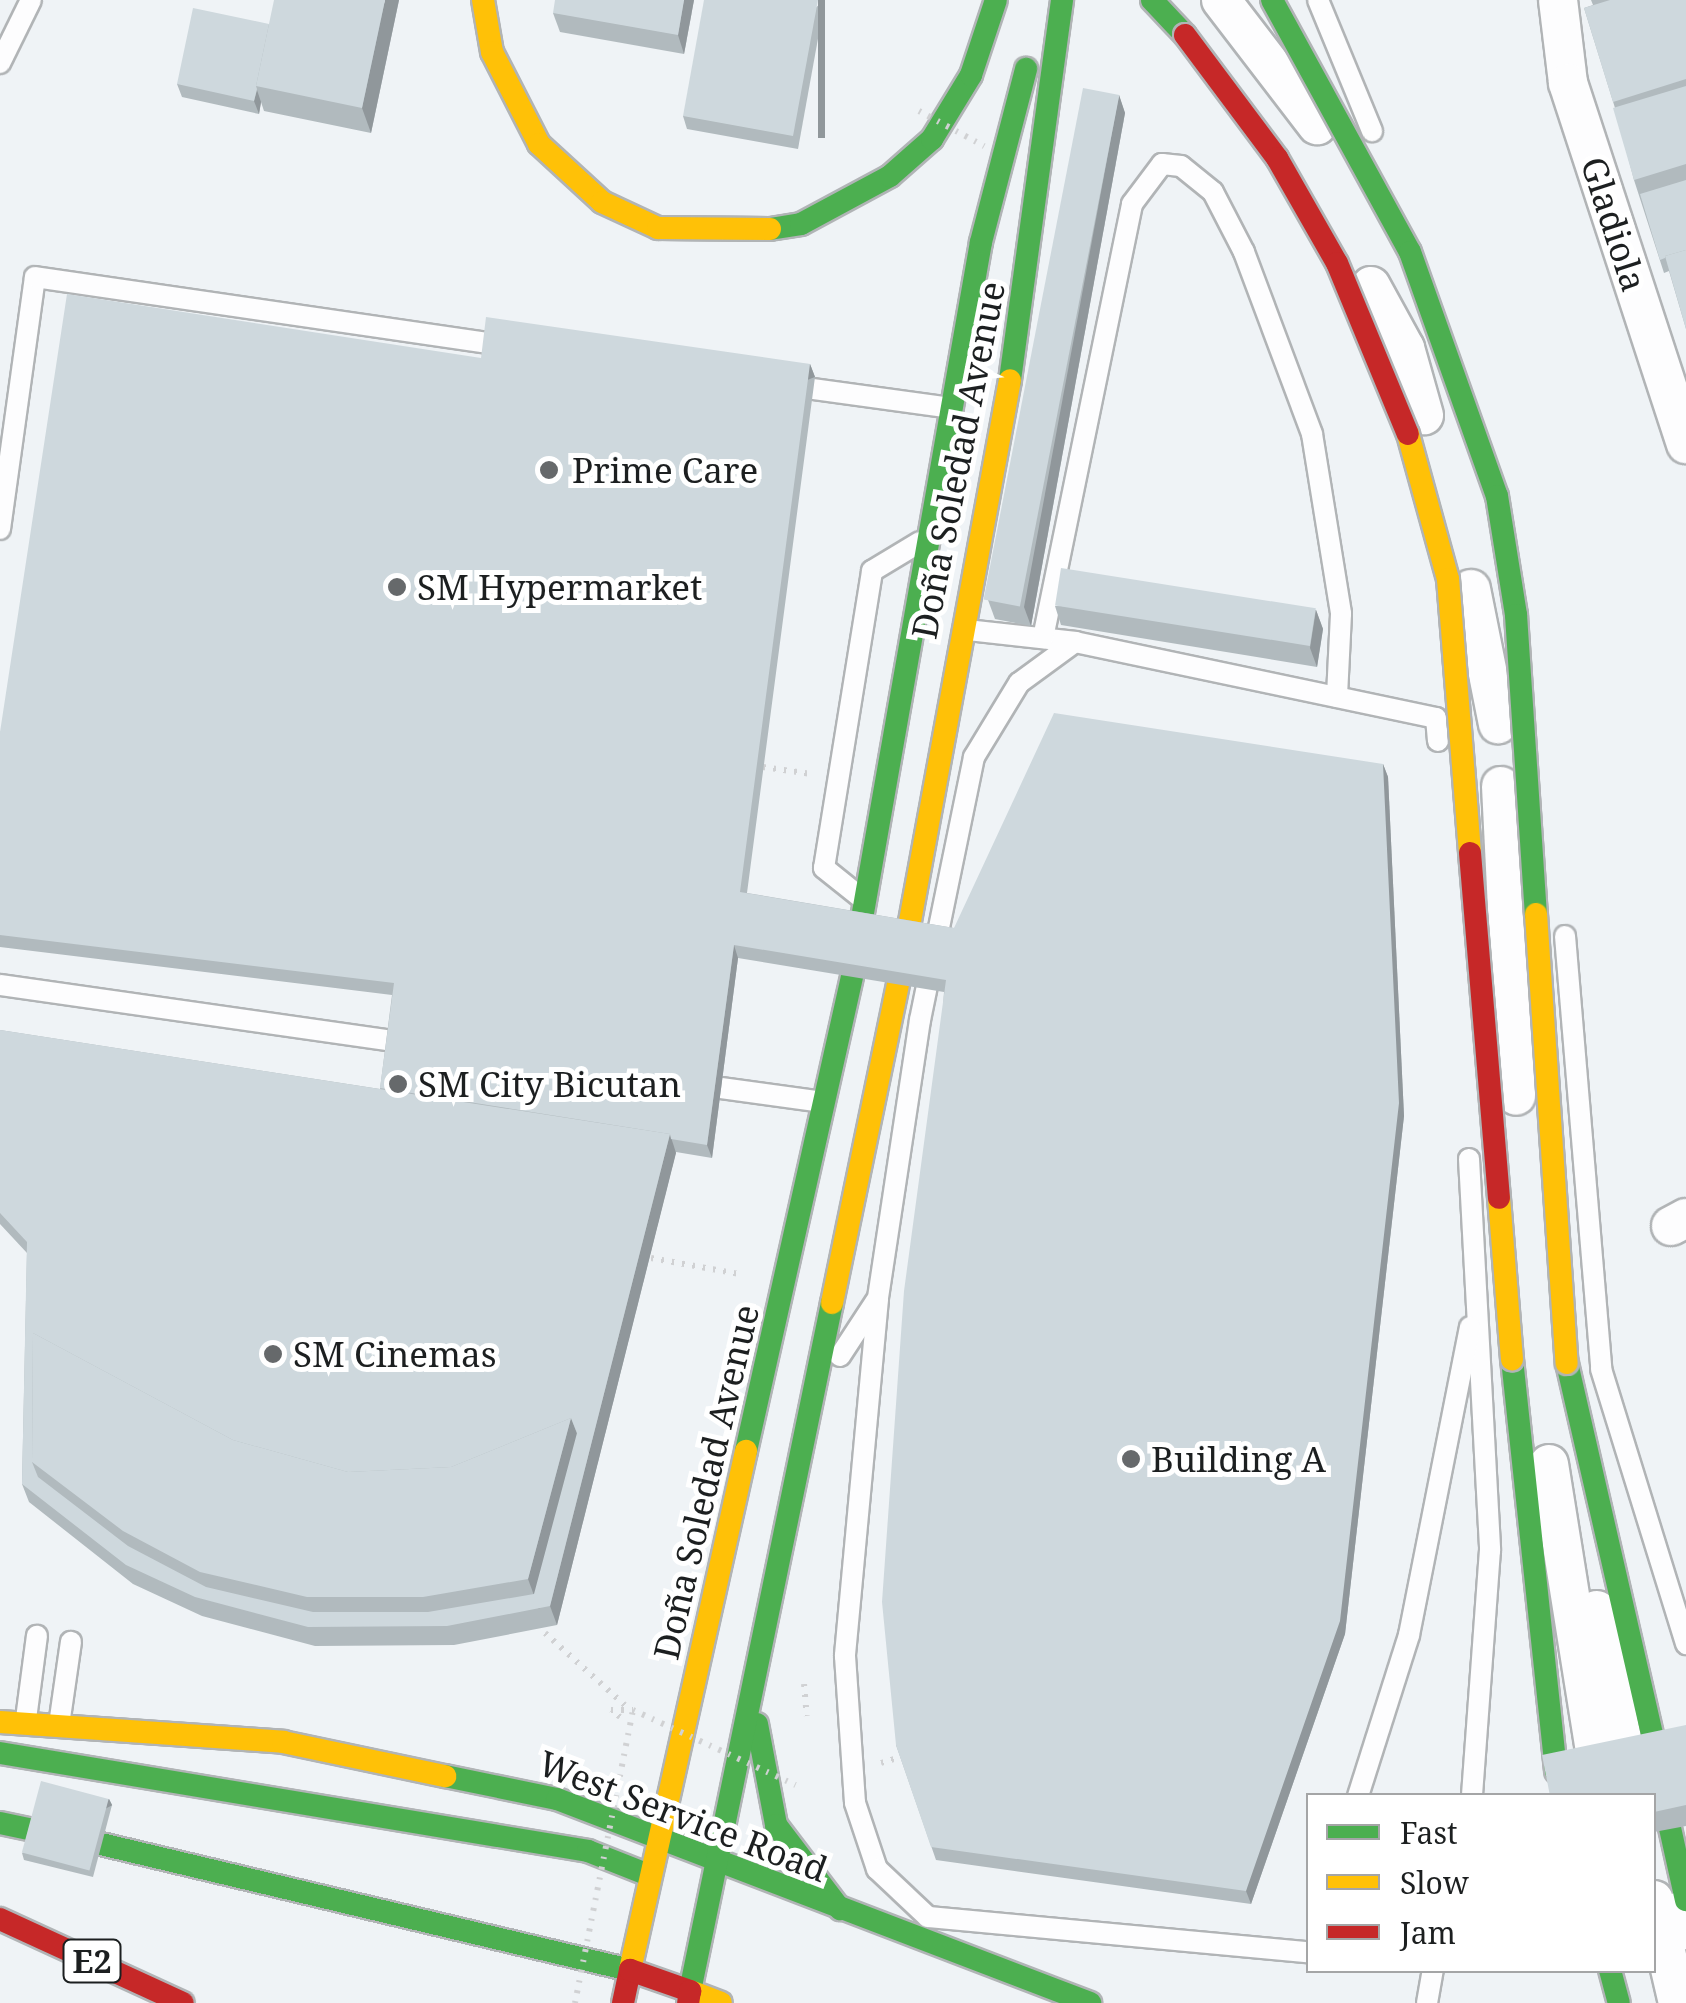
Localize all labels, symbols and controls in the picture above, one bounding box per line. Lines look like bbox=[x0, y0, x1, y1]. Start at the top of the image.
street label: Gladiola bbox=[1573, 151, 1655, 297]
street label: Doña Soledad Avenue bbox=[903, 278, 1013, 642]
place label: Prime Care bbox=[572, 449, 758, 491]
marker: Prime Care bbox=[536, 457, 562, 483]
place label: SM Hypermarket bbox=[417, 566, 702, 608]
marker: SM Hypermarket bbox=[386, 576, 408, 598]
place label: SM City Bicutan bbox=[418, 1063, 681, 1105]
marker: SM City Bicutan bbox=[387, 1073, 409, 1095]
street label: Doña Soledad Avenue bbox=[645, 1301, 767, 1663]
place label: SM Cinemas bbox=[293, 1333, 497, 1375]
marker: SM Cinemas bbox=[262, 1343, 284, 1365]
place label: Building A bbox=[1151, 1438, 1326, 1480]
marker: Building A bbox=[1120, 1448, 1142, 1470]
street label: West Service Road bbox=[533, 1742, 833, 1890]
legend bbox=[1306, 1793, 1656, 1973]
text: Fast bbox=[1400, 1812, 1457, 1853]
text: Slow bbox=[1400, 1862, 1469, 1903]
text: Jam bbox=[1400, 1912, 1456, 1953]
road number: E2 bbox=[62, 1934, 122, 1988]

